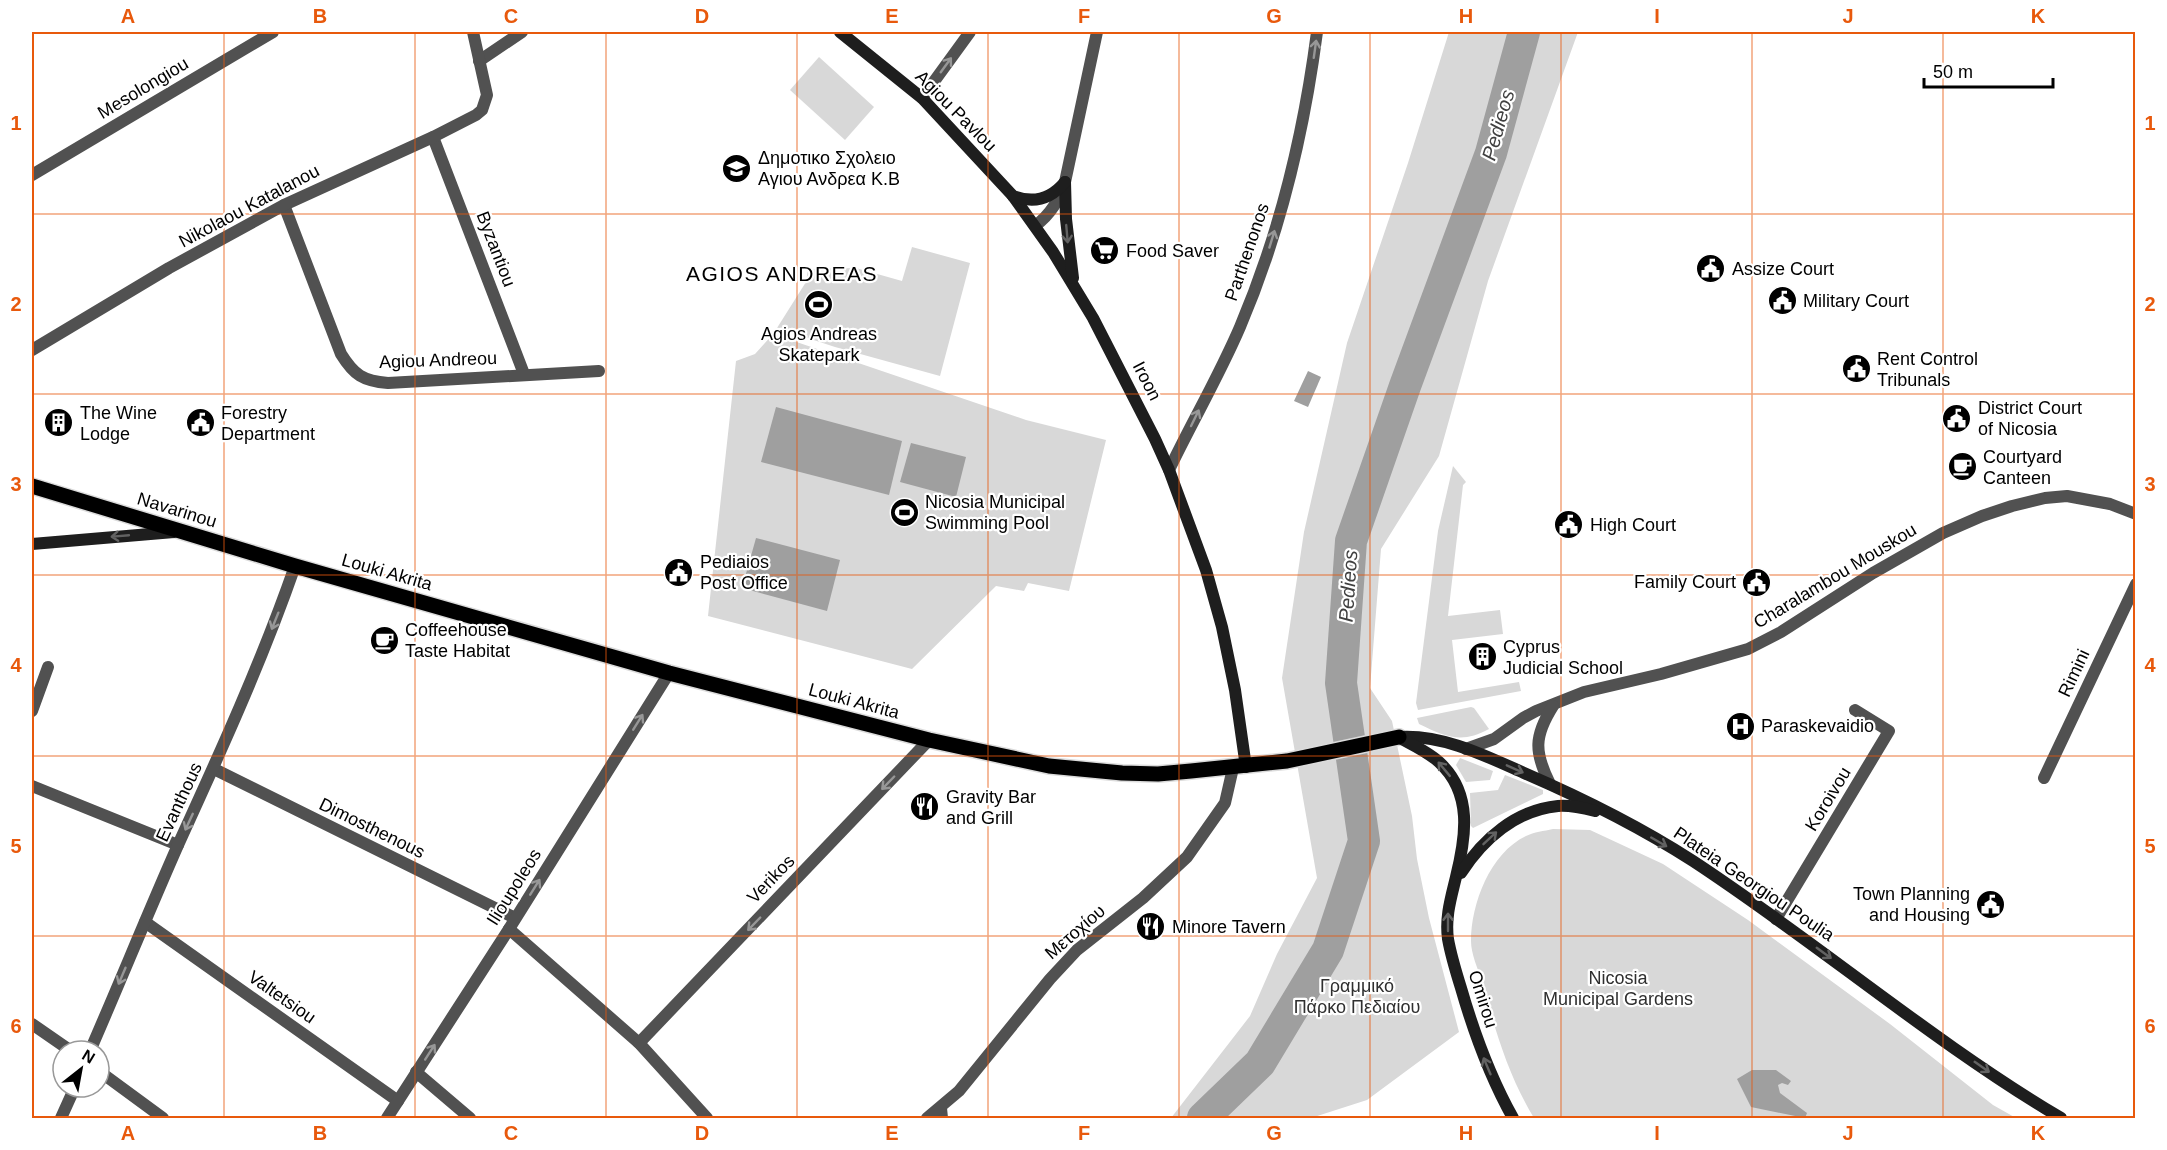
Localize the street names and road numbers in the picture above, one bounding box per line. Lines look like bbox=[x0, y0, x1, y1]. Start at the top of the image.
street label: Mesolongiou bbox=[94, 53, 192, 123]
street label: Agiou Pavlou bbox=[911, 66, 1001, 156]
street label: Nikolaou Katalanou bbox=[175, 161, 323, 251]
street label: Parthenonos bbox=[1221, 200, 1273, 304]
street label: Byzantiou bbox=[472, 209, 520, 289]
street label: Agiou Andreou bbox=[379, 348, 497, 372]
street label: Iroon bbox=[1129, 358, 1165, 404]
street label: Navarinou bbox=[135, 488, 219, 532]
street label: Charalambou Mouskou bbox=[1750, 520, 1920, 632]
street label: Louki Akrita bbox=[340, 550, 435, 595]
street label: Rimini bbox=[2054, 646, 2094, 700]
street label: Louki Akrita bbox=[806, 679, 902, 723]
street label: Evanthous bbox=[152, 759, 206, 845]
street label: Koroivou bbox=[1801, 763, 1855, 835]
street label: Dimosthenous bbox=[316, 794, 428, 862]
street label: Plateia Georgiou Poulia bbox=[1670, 823, 1839, 946]
street label: Ilioupoleos bbox=[483, 845, 545, 929]
street label: Verikos bbox=[743, 851, 799, 907]
street label: Μετοχίου bbox=[1041, 901, 1109, 963]
street label: Valtetsiou bbox=[244, 967, 320, 1027]
street label: Omirou bbox=[1464, 968, 1502, 1030]

